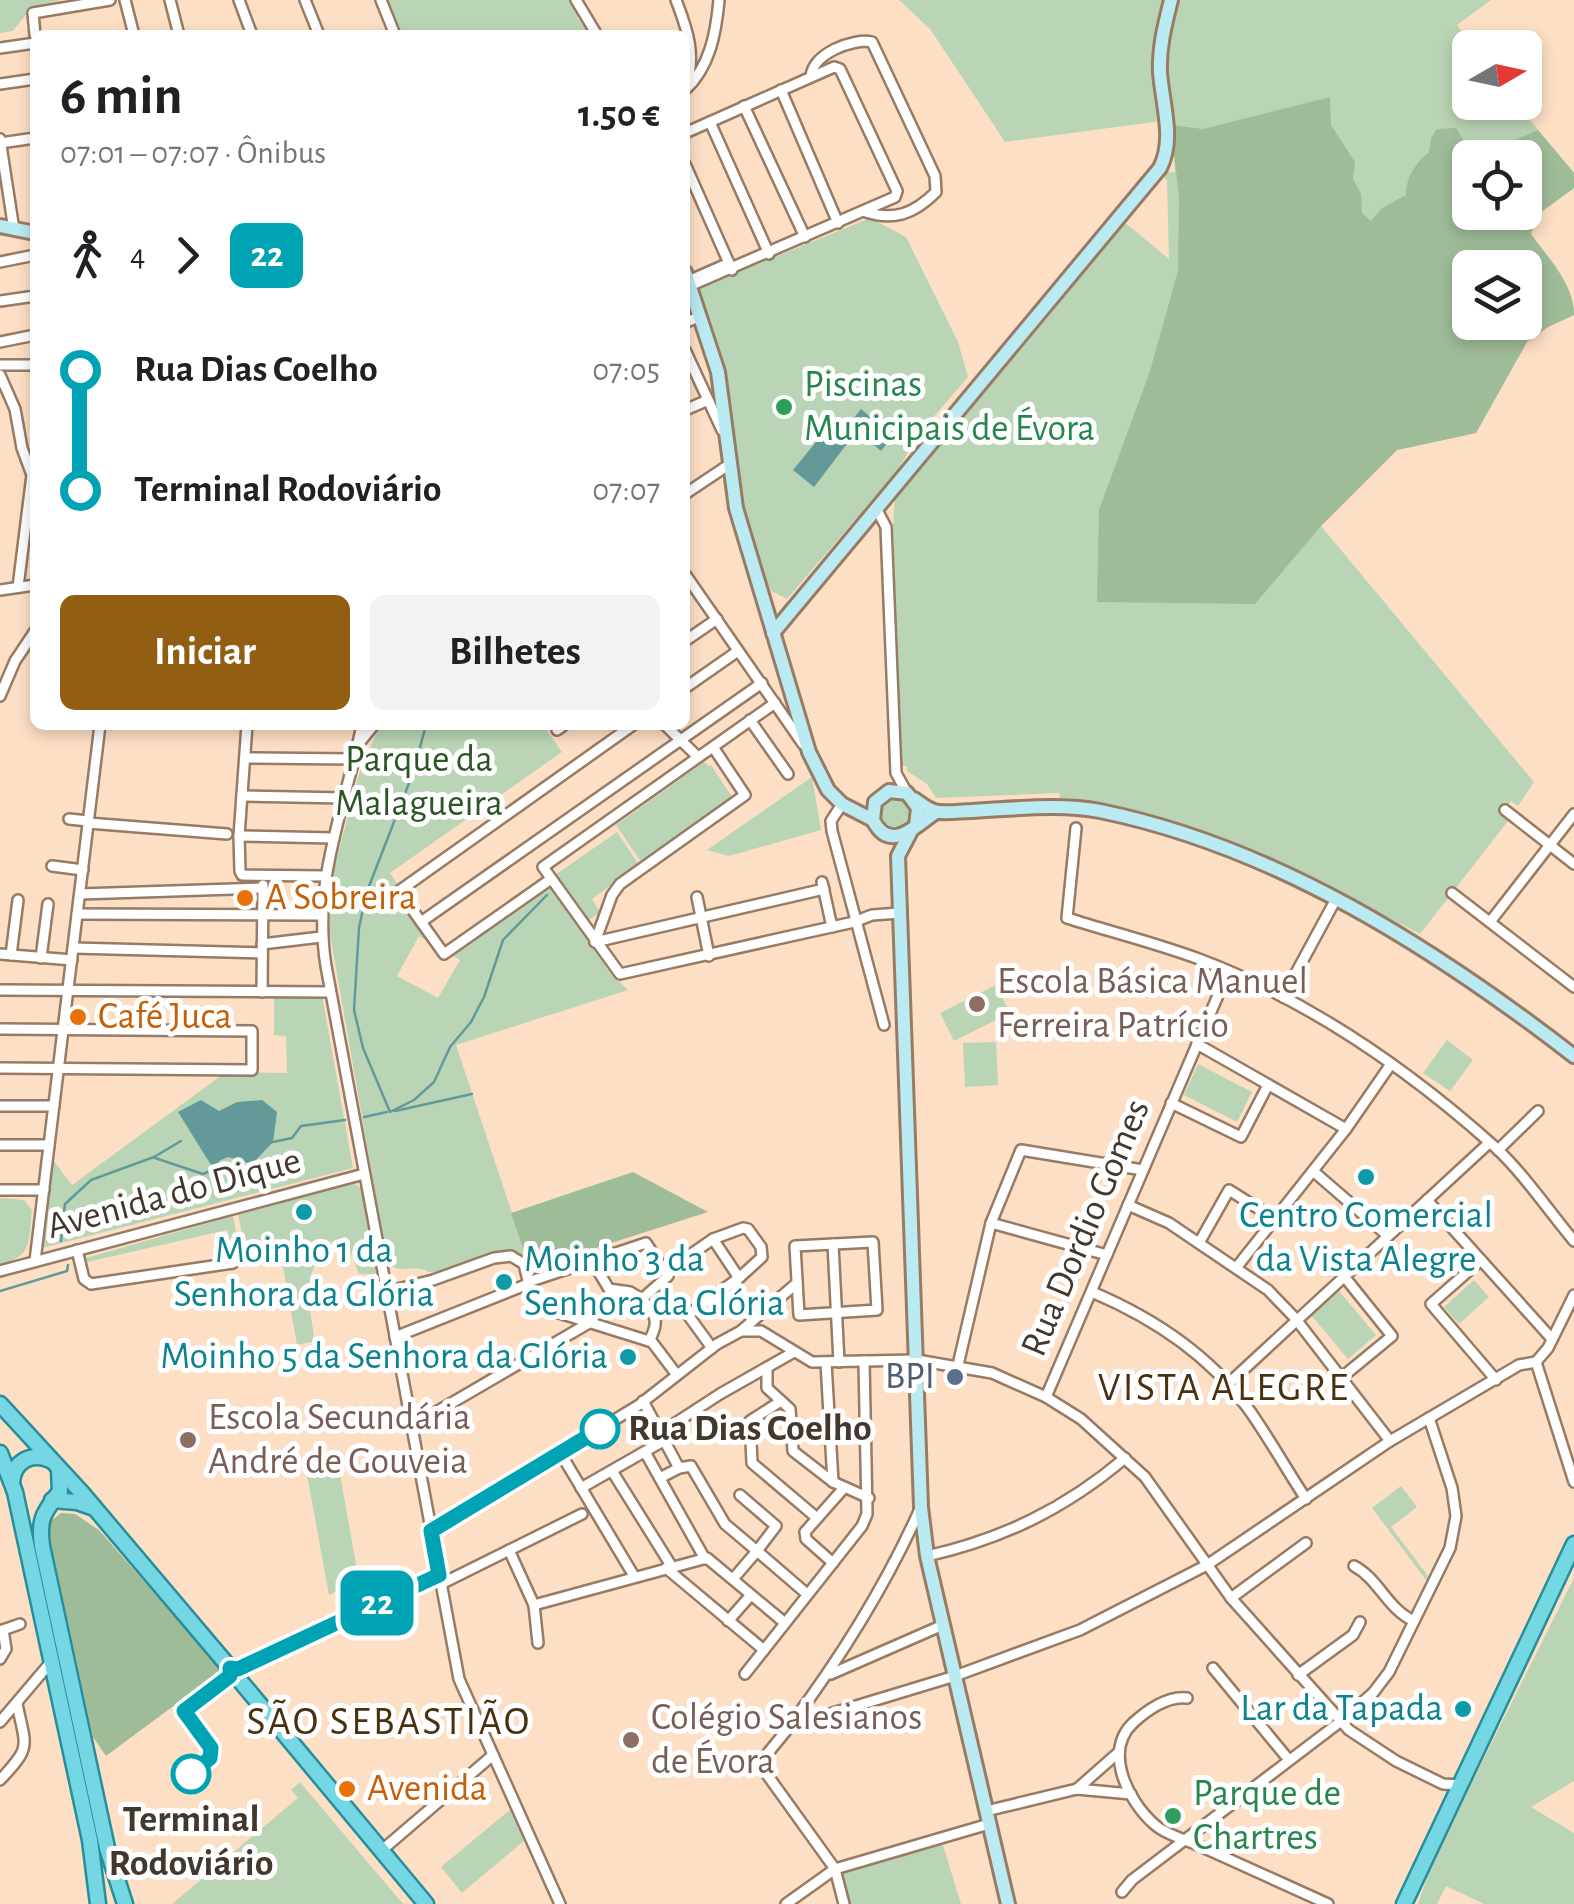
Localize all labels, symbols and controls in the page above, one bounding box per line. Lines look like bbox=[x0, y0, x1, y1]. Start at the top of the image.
north arrow bbox=[1452, 30, 1542, 120]
map controls bbox=[1452, 30, 1542, 340]
text: 6 min bbox=[60, 69, 183, 124]
text: 1.50 € bbox=[578, 96, 660, 134]
text: 07:01 – 07:07 · Ônibus bbox=[60, 137, 326, 169]
button: locate bbox=[1452, 140, 1542, 230]
icon: walk bbox=[60, 228, 115, 283]
icon: forward bbox=[160, 228, 215, 283]
text: 22 bbox=[250, 238, 283, 273]
text: 4 bbox=[130, 239, 145, 271]
button: layers bbox=[1452, 250, 1542, 340]
text: Rua Dias Coelho bbox=[134, 351, 378, 389]
text: 07:05 bbox=[592, 354, 660, 386]
place label: Piscinas Municipais de Évora bbox=[804, 366, 1095, 448]
marker: Piscinas Municipais de Évora bbox=[773, 396, 795, 418]
text: Terminal Rodoviário bbox=[134, 471, 442, 509]
text: 07:07 bbox=[592, 474, 660, 506]
button: Iniciar bbox=[60, 595, 350, 710]
button: Bilhetes bbox=[370, 595, 660, 710]
park label: Parque da Malagueira bbox=[335, 741, 503, 823]
place label: A Sobreira bbox=[265, 879, 417, 917]
marker: A Sobreira bbox=[234, 887, 256, 909]
place label: Escola Básica Manuel Ferreira Patrício bbox=[997, 963, 1308, 1045]
marker: Escola Básica Manuel Ferreira Patrício bbox=[966, 993, 988, 1015]
place label: Café Juca bbox=[98, 998, 232, 1036]
marker: Café Juca bbox=[67, 1006, 89, 1028]
street label: Rua Dordio Gomes bbox=[1015, 1094, 1157, 1362]
street label: Avenida do Dique bbox=[43, 1142, 305, 1246]
marker: Centro Comercial da Vista Alegre bbox=[1355, 1166, 1377, 1188]
place label: Centro Comercial da Vista Alegre bbox=[1239, 1197, 1493, 1279]
marker: Moinho 1 da Senhora da Glória bbox=[293, 1201, 315, 1223]
place label: Moinho 1 da Senhora da Glória bbox=[174, 1232, 434, 1314]
place label: Moinho 3 da Senhora da Glória bbox=[524, 1241, 785, 1323]
marker: Moinho 3 da Senhora da Glória bbox=[493, 1271, 515, 1293]
place label: Moinho 5 da Senhora da Glória bbox=[160, 1338, 608, 1376]
marker: Moinho 5 da Senhora da Glória bbox=[617, 1346, 639, 1368]
place label: BPI bbox=[885, 1358, 935, 1396]
marker: BPI bbox=[944, 1366, 966, 1388]
district label: VISTA ALEGRE bbox=[1098, 1368, 1350, 1408]
place label: Escola Secundária André de Gouveia bbox=[208, 1399, 471, 1481]
marker: Rua Dias Coelho bbox=[581, 1410, 619, 1448]
place label: Rua Dias Coelho bbox=[628, 1410, 872, 1448]
marker: Escola Secundária André de Gouveia bbox=[177, 1429, 199, 1451]
line badge: 22 bbox=[332, 1570, 422, 1636]
text: 22 bbox=[361, 1586, 393, 1621]
place label: Lar da Tapada bbox=[1240, 1690, 1443, 1728]
marker: Lar da Tapada bbox=[1452, 1698, 1474, 1720]
district label: SÃO SEBASTIÃO bbox=[246, 1699, 532, 1742]
place label: Colégio Salesianos de Évora bbox=[651, 1699, 922, 1781]
marker: Colégio Salesianos de Évora bbox=[620, 1729, 642, 1751]
marker: Terminal Rodoviário bbox=[172, 1755, 210, 1793]
place label: Avenida bbox=[367, 1770, 487, 1808]
place label: Parque de Chartres bbox=[1193, 1775, 1341, 1857]
marker: Avenida bbox=[336, 1778, 358, 1800]
place label: Terminal Rodoviário bbox=[108, 1801, 274, 1883]
marker: Parque de Chartres bbox=[1162, 1805, 1184, 1827]

